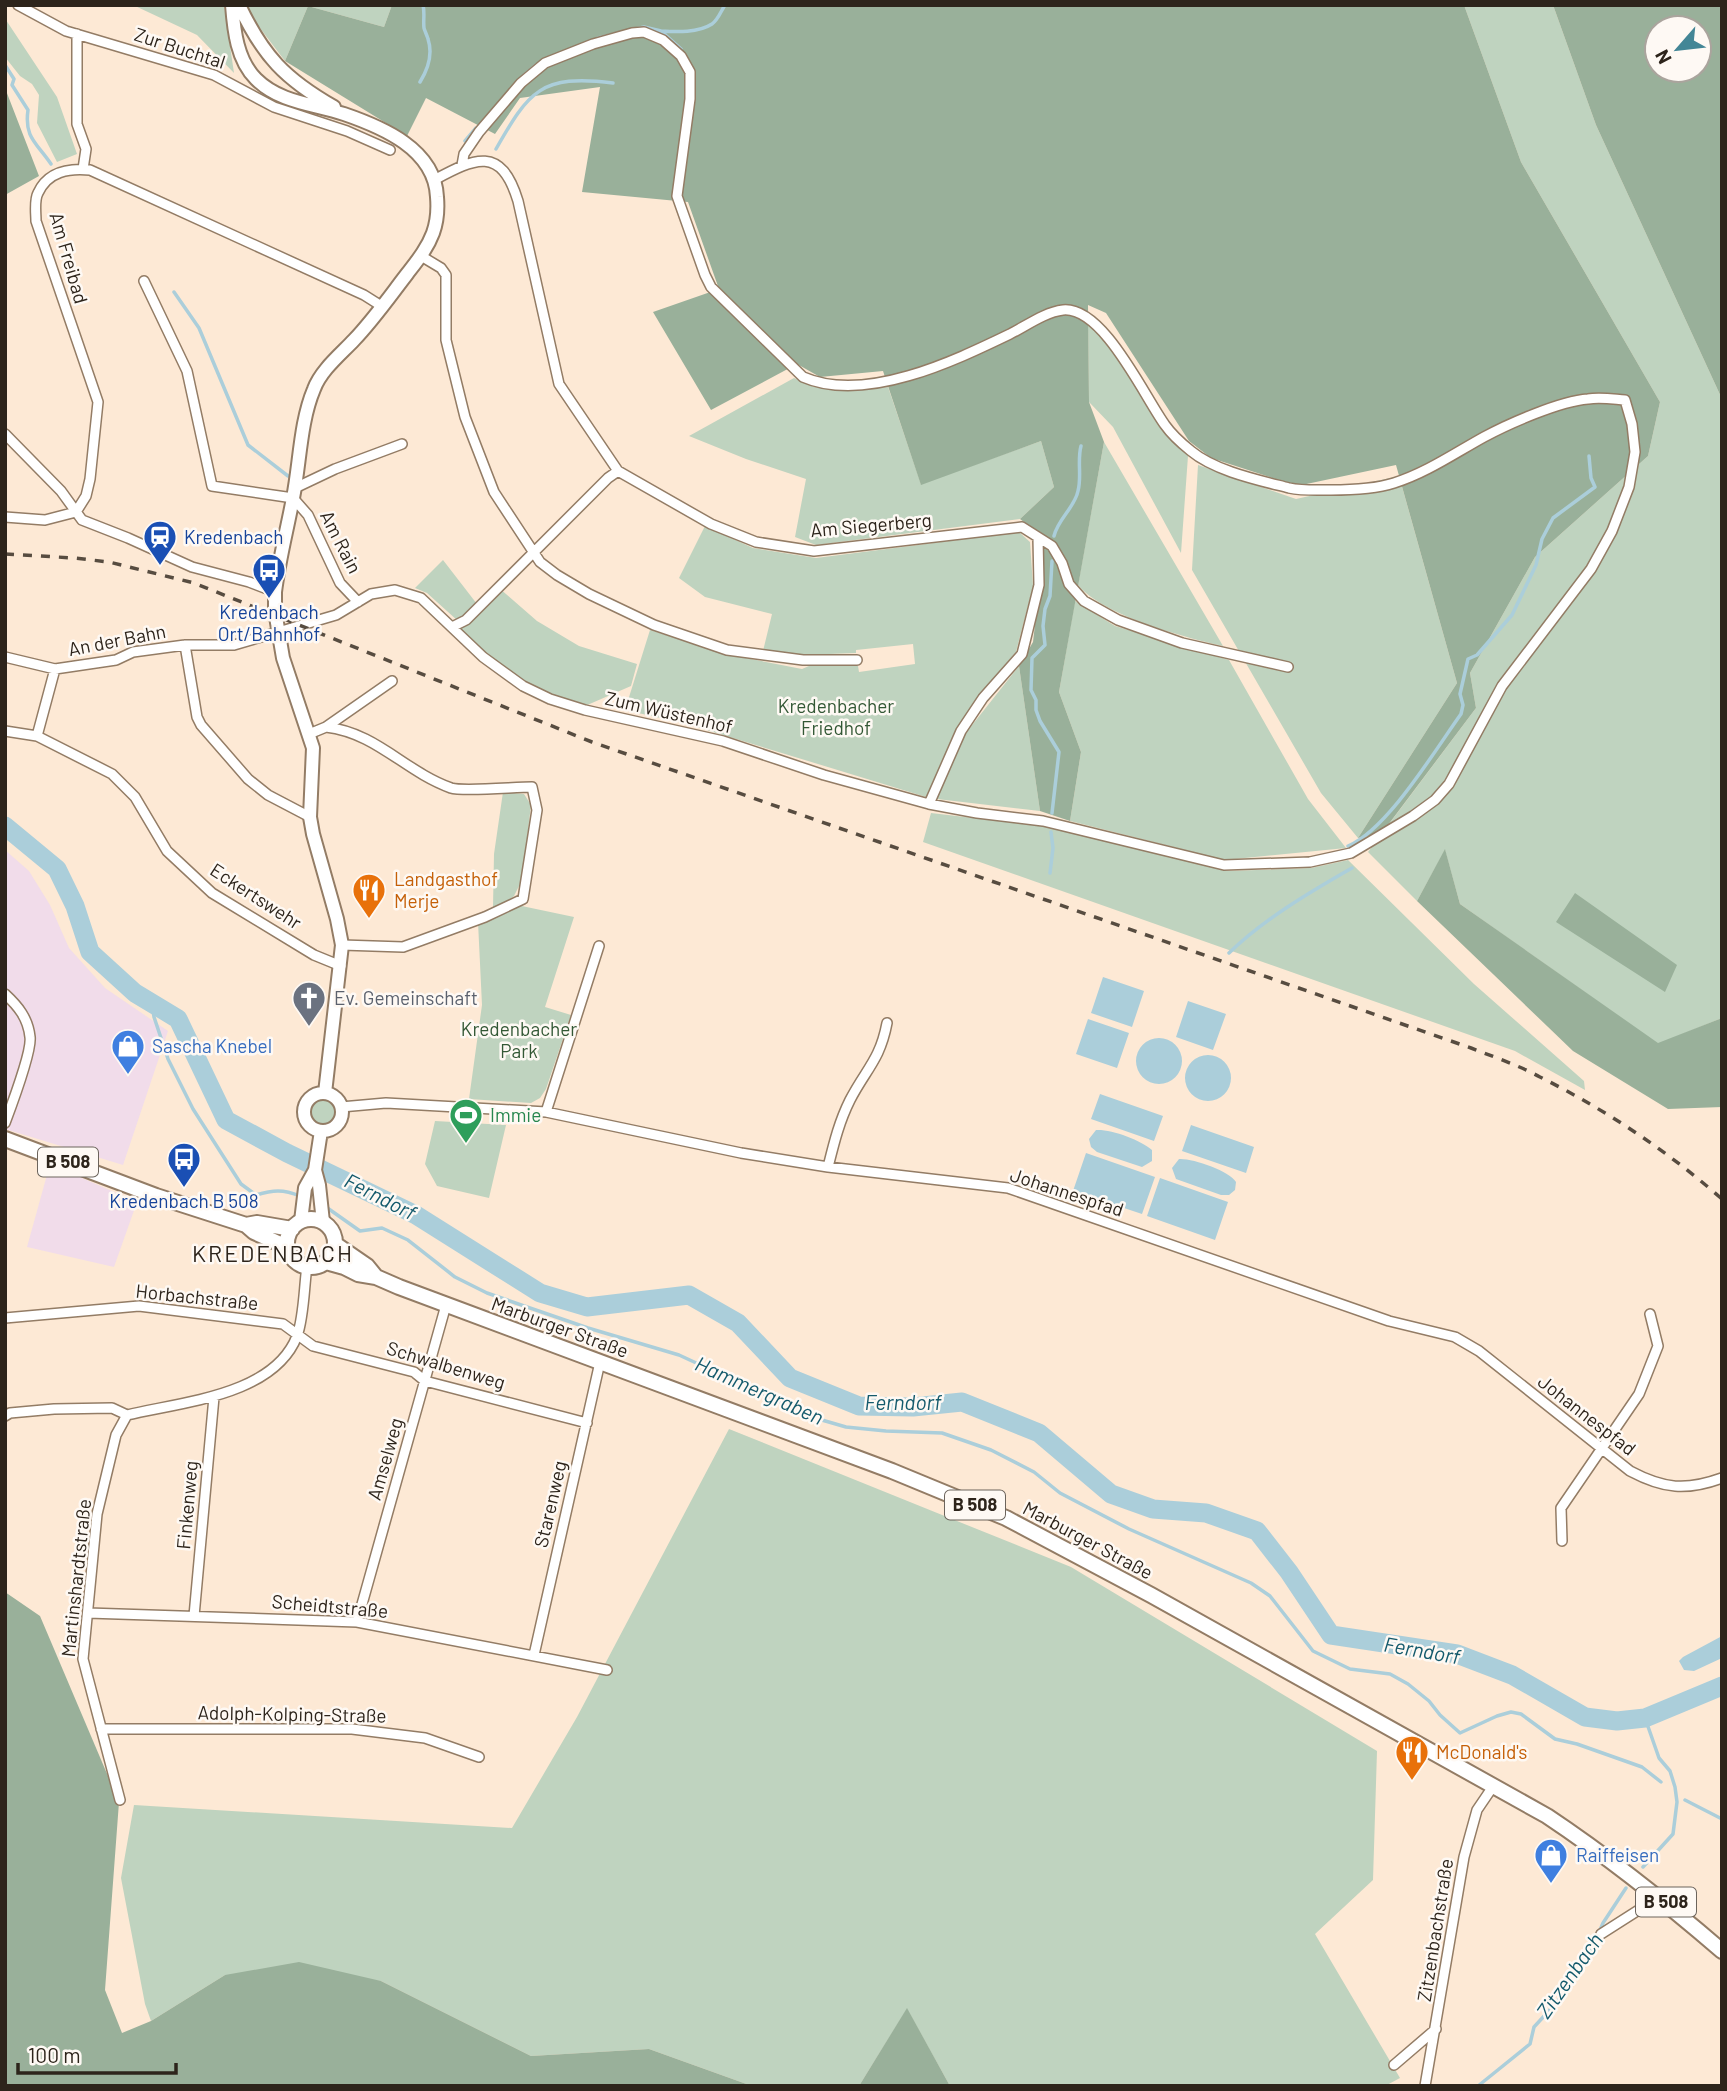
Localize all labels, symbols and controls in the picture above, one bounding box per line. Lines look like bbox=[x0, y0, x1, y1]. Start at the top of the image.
north arrow bbox=[1643, 14, 1713, 84]
street label: Zur Buchtal bbox=[132, 22, 229, 73]
text: N bbox=[1649, 46, 1676, 68]
street label: Am Freibad bbox=[45, 210, 93, 306]
street label: Am Rain bbox=[316, 506, 367, 577]
street label: Am Siegerberg bbox=[809, 508, 933, 541]
station icon: Kredenbach bbox=[141, 518, 179, 567]
place label: Kredenbach bbox=[184, 525, 283, 548]
bus stop icon: Kredenbach Ort/Bahnhof bbox=[250, 551, 288, 600]
place label: Kredenbach Ort/Bahnhof bbox=[218, 600, 320, 645]
street label: An der Bahn bbox=[66, 619, 168, 660]
street label: Zum Wüstenhof bbox=[603, 686, 735, 737]
park label: Kredenbacher Friedhof bbox=[778, 694, 894, 739]
street label: Eckertswehr bbox=[206, 858, 306, 934]
place label: Landgasthof Merje bbox=[394, 867, 498, 912]
restaurant icon: Landgasthof Merje bbox=[350, 871, 388, 920]
church icon: Ev. Gemeinschaft bbox=[290, 979, 328, 1028]
place label: Ev. Gemeinschaft bbox=[334, 986, 478, 1009]
park label: Kredenbacher Park bbox=[461, 1017, 577, 1062]
shop icon: Sascha Knebel bbox=[109, 1027, 147, 1076]
place label: Sascha Knebel bbox=[152, 1034, 272, 1057]
sports icon: Immie bbox=[447, 1096, 485, 1145]
place label: Immie bbox=[490, 1103, 541, 1126]
bus stop icon: Kredenbach B 508 bbox=[165, 1140, 203, 1189]
road number: B 508 bbox=[38, 1148, 98, 1176]
street label: Johannespfad bbox=[1008, 1162, 1127, 1221]
water label: Ferndorf bbox=[341, 1167, 421, 1225]
place label: Kredenbach B 508 bbox=[109, 1189, 259, 1212]
district label: KREDENBACH bbox=[192, 1239, 354, 1267]
street label: Horbachstraße bbox=[135, 1279, 260, 1314]
street label: Marburger Straße bbox=[489, 1291, 632, 1362]
street label: Schwalbenweg bbox=[384, 1336, 508, 1393]
water label: Hammergraben bbox=[691, 1350, 828, 1429]
street label: Johannespfad bbox=[1534, 1369, 1641, 1460]
water label: Ferndorf bbox=[864, 1389, 942, 1414]
street label: Amselweg bbox=[362, 1415, 407, 1503]
street label: Starenweg bbox=[528, 1458, 571, 1550]
street label: Finkenweg bbox=[171, 1460, 202, 1550]
road number: B 508 bbox=[945, 1490, 1005, 1520]
street label: Marburger Straße bbox=[1019, 1496, 1157, 1583]
street label: Martinshardtstraße bbox=[56, 1498, 95, 1658]
street label: Scheidtstraße bbox=[271, 1589, 389, 1622]
water label: Ferndorf bbox=[1382, 1631, 1463, 1669]
street label: Adolph-Kolping-Straße bbox=[197, 1700, 387, 1727]
restaurant icon: McDonald's bbox=[1393, 1733, 1431, 1782]
place label: McDonald's bbox=[1436, 1740, 1527, 1763]
shop icon: Raiffeisen bbox=[1532, 1836, 1570, 1885]
place label: Raiffeisen bbox=[1576, 1843, 1659, 1866]
street label: Zitzenbachstraße bbox=[1412, 1857, 1457, 2003]
road number: B 508 bbox=[1636, 1888, 1696, 1916]
water label: Zitzenbach bbox=[1530, 1928, 1607, 2023]
scale bar bbox=[18, 2032, 175, 2076]
text: 100 m bbox=[28, 2042, 81, 2067]

